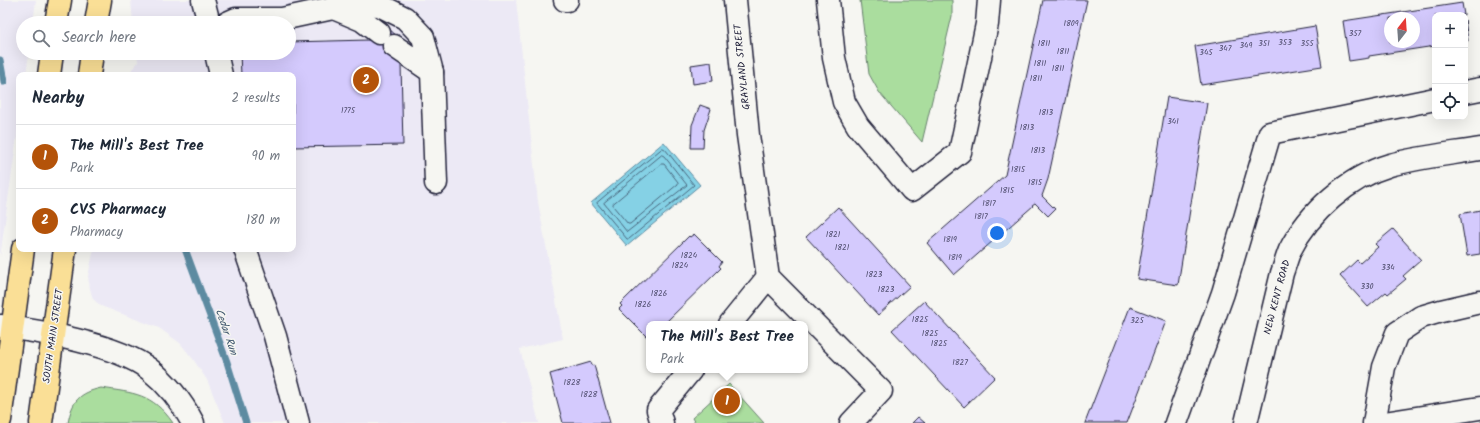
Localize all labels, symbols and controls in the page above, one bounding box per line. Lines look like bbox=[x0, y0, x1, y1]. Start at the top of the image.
north arrow bbox=[1384, 12, 1420, 48]
map controls bbox=[1432, 12, 1468, 120]
button: + bbox=[1432, 12, 1468, 48]
search box bbox=[16, 16, 296, 60]
house number: 1809 bbox=[1063, 17, 1079, 30]
street label: GRAYLAND STREET bbox=[729, 22, 754, 111]
text: Search here bbox=[62, 26, 136, 50]
icon: search bbox=[30, 27, 52, 49]
house number: 357 bbox=[1349, 27, 1362, 40]
house number: 353 bbox=[1278, 36, 1292, 49]
house number: 1811 bbox=[1038, 37, 1051, 50]
house number: 351 bbox=[1258, 37, 1270, 50]
house number: 355 bbox=[1300, 37, 1314, 50]
house number: 349 bbox=[1240, 39, 1253, 52]
house number: 347 bbox=[1219, 42, 1232, 55]
house number: 1811 bbox=[1057, 45, 1070, 58]
house number: 345 bbox=[1199, 46, 1213, 59]
button: − bbox=[1432, 48, 1468, 84]
house number: 1811 bbox=[1034, 57, 1047, 70]
house number: 1811 bbox=[1052, 62, 1065, 75]
pin: 2 bbox=[353, 65, 379, 95]
house number: 1811 bbox=[1030, 72, 1043, 85]
button: locate bbox=[1432, 84, 1468, 120]
text: Nearby bbox=[32, 85, 84, 112]
text: 2 results bbox=[232, 88, 280, 109]
house number: 1775 bbox=[341, 104, 356, 117]
house number: 1813 bbox=[1039, 106, 1054, 119]
house number: 341 bbox=[1167, 115, 1179, 128]
house number: 1813 bbox=[1020, 121, 1035, 134]
text: The Mill's Best Tree bbox=[70, 134, 203, 158]
house number: 1813 bbox=[1031, 144, 1046, 157]
text: 1 bbox=[43, 146, 47, 167]
text: 90 m bbox=[252, 146, 280, 167]
text: Park bbox=[70, 158, 94, 179]
house number: 1815 bbox=[1011, 163, 1026, 176]
house number: 1815 bbox=[1028, 176, 1043, 189]
house number: 1815 bbox=[1000, 184, 1015, 197]
house number: 1817 bbox=[982, 197, 996, 210]
text: CVS Pharmacy bbox=[70, 198, 166, 222]
text: 2 bbox=[41, 210, 49, 231]
text: 180 m bbox=[246, 210, 280, 231]
house number: 1817 bbox=[974, 210, 988, 223]
text: Pharmacy bbox=[70, 222, 123, 243]
your location bbox=[987, 223, 1007, 243]
house number: 1821 bbox=[826, 228, 841, 241]
house number: 1819 bbox=[943, 233, 957, 246]
house number: 1821 bbox=[835, 241, 850, 254]
house number: 1824 bbox=[681, 249, 698, 262]
house number: 1819 bbox=[948, 251, 962, 264]
street label: NEW KENT ROAD bbox=[1259, 257, 1295, 336]
house number: 1824 bbox=[672, 259, 689, 272]
house number: 334 bbox=[1381, 261, 1395, 274]
house number: 1823 bbox=[866, 268, 883, 281]
house number: 330 bbox=[1360, 280, 1374, 293]
house number: 1823 bbox=[878, 283, 895, 296]
street label: SOUTH MAIN STREET bbox=[38, 286, 68, 384]
house number: 1826 bbox=[651, 287, 667, 300]
house number: 1826 bbox=[635, 298, 651, 311]
water label: Cedar Run bbox=[210, 306, 243, 359]
house number: 1825 bbox=[912, 313, 929, 326]
house number: 325 bbox=[1130, 314, 1144, 327]
popup bbox=[646, 321, 808, 373]
text: The Mill's Best Tree bbox=[660, 325, 794, 349]
house number: 1825 bbox=[922, 327, 939, 340]
house number: 1825 bbox=[931, 337, 948, 350]
text: Park bbox=[660, 349, 684, 370]
house number: 1827 bbox=[952, 356, 968, 369]
house number: 1828 bbox=[564, 376, 581, 389]
pin: 1 bbox=[714, 386, 740, 416]
house number: 1828 bbox=[581, 388, 598, 401]

